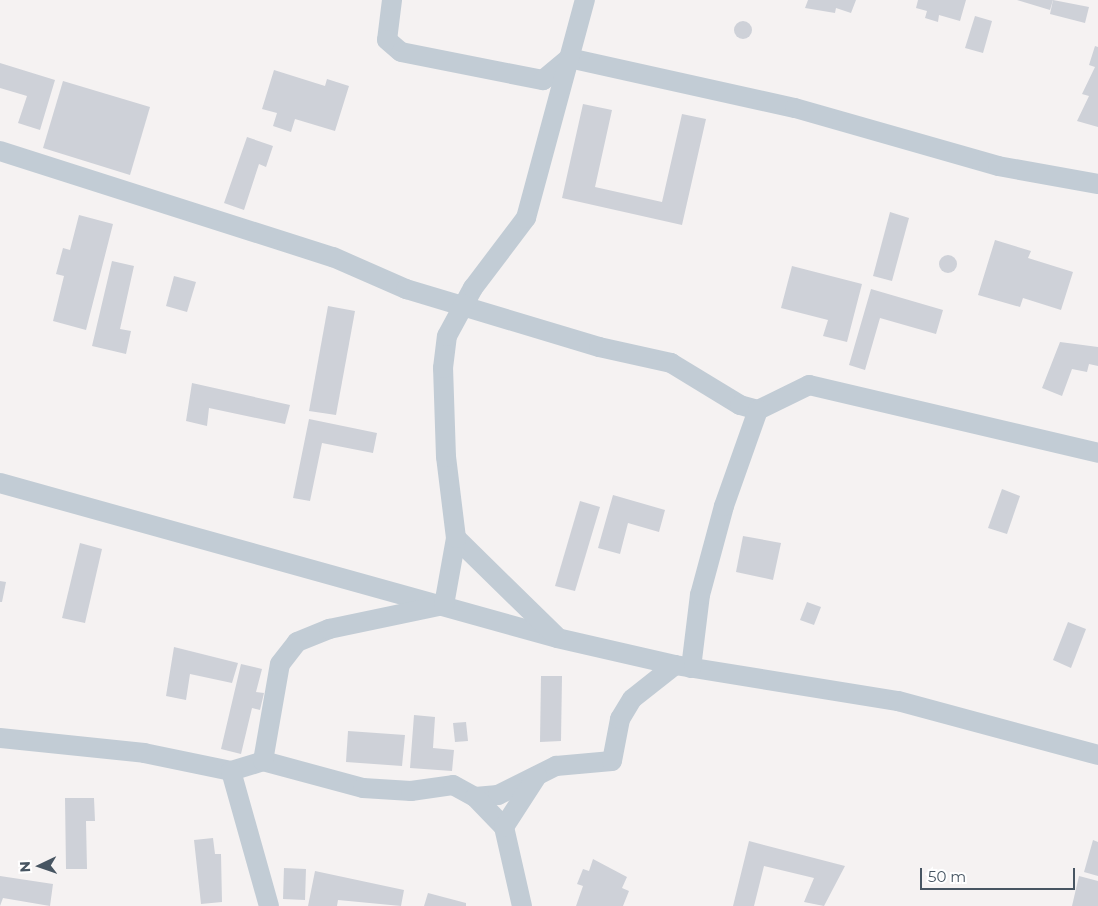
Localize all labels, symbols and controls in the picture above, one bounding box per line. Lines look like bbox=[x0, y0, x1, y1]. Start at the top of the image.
north arrow bbox=[15, 841, 65, 891]
scale bar bbox=[923, 858, 1078, 890]
text: N bbox=[16, 861, 34, 873]
text: 50 m bbox=[928, 867, 966, 886]

